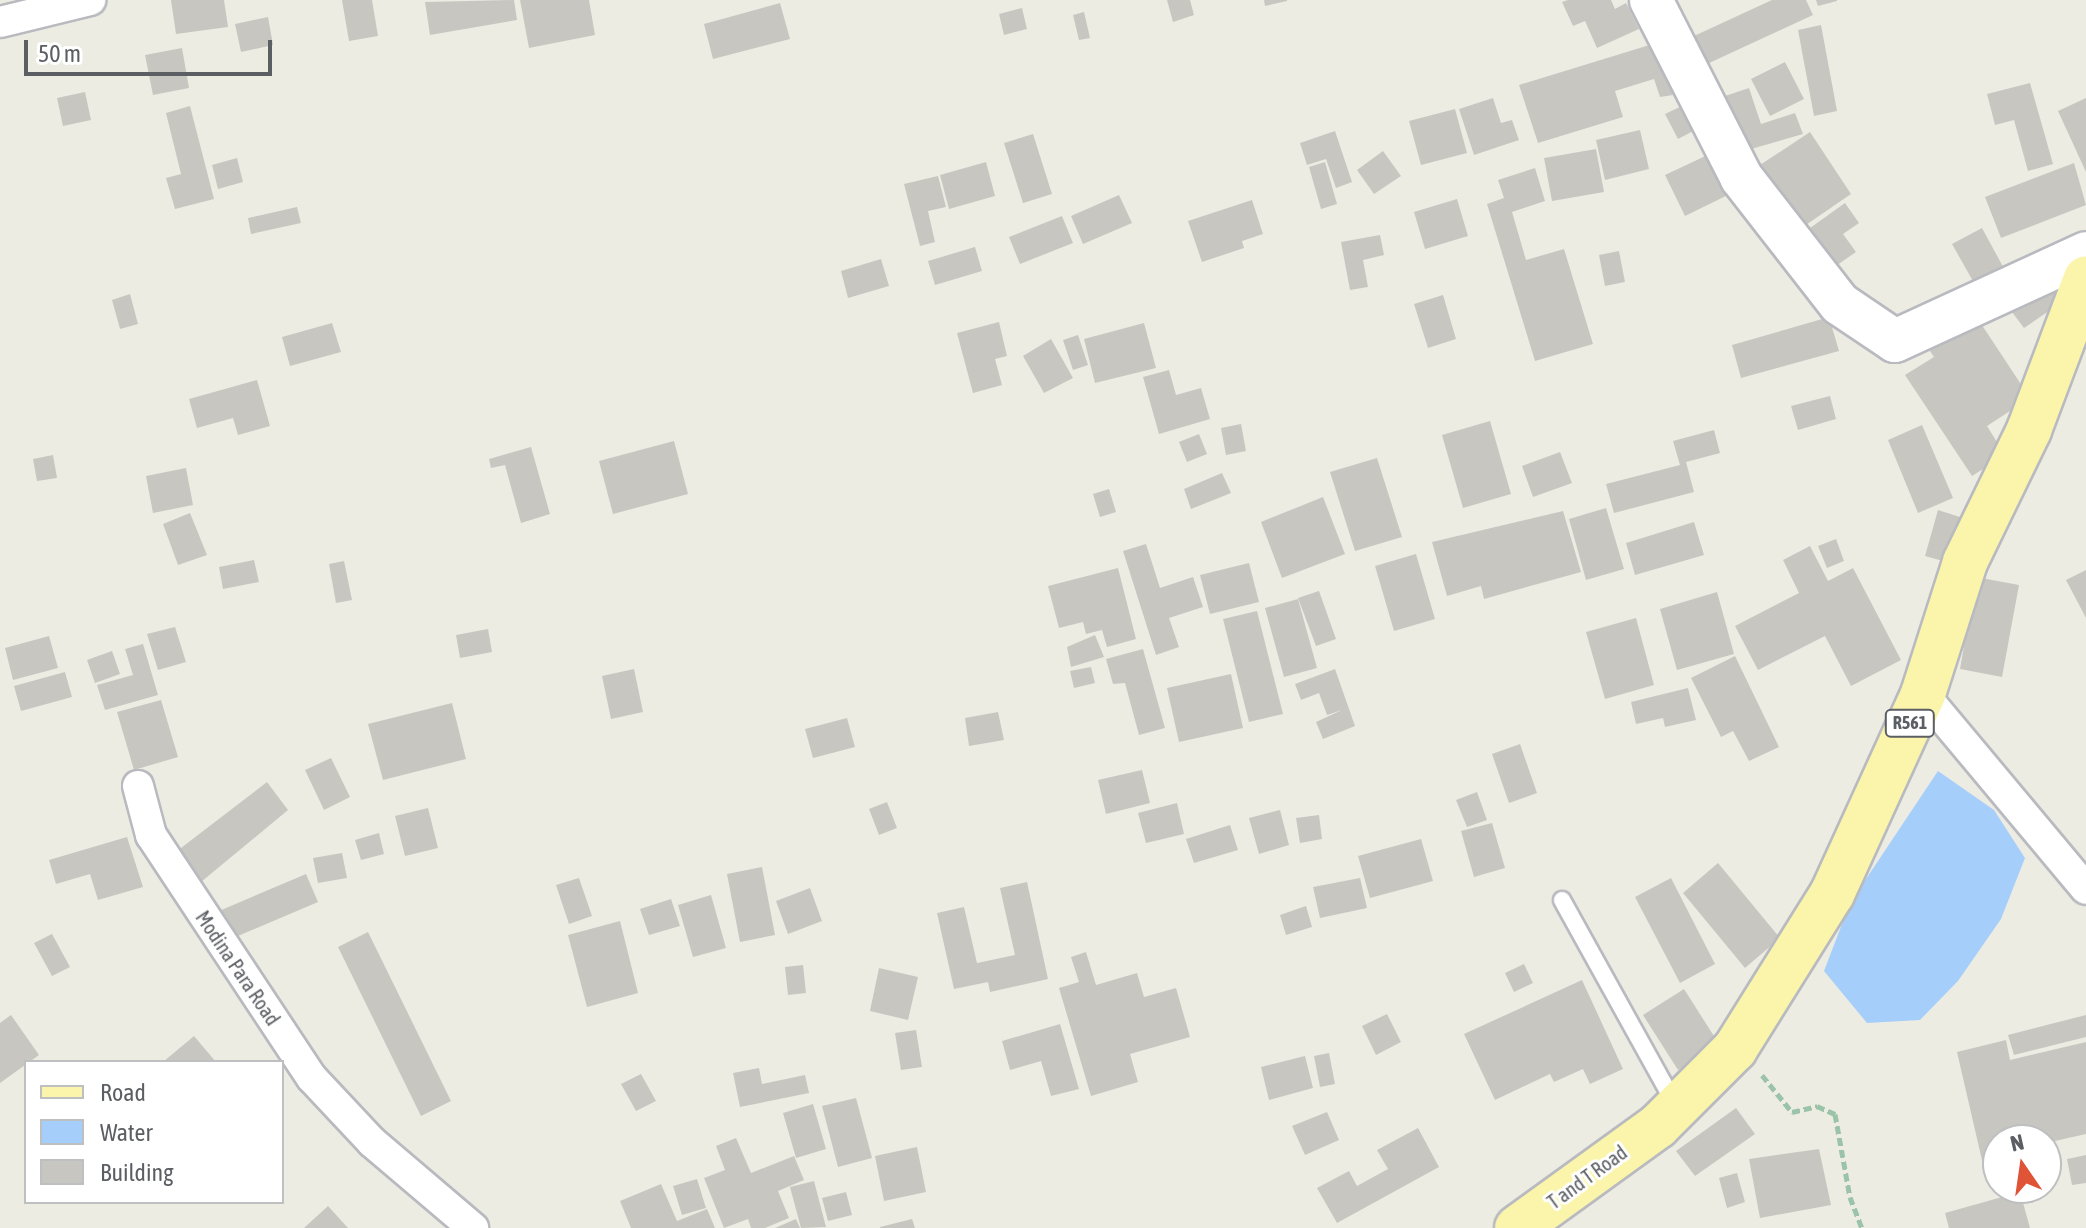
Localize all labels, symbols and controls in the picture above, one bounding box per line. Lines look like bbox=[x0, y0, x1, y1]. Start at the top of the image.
scale bar bbox=[28, 24, 276, 74]
text: 50 m bbox=[38, 40, 81, 67]
road number: R561 bbox=[1884, 709, 1936, 737]
street label: Modina Para Road bbox=[191, 906, 285, 1030]
legend bbox=[24, 1060, 284, 1204]
text: Road bbox=[100, 1079, 146, 1106]
text: Water bbox=[100, 1119, 153, 1146]
north arrow bbox=[1982, 1124, 2062, 1204]
text: N bbox=[2008, 1128, 2026, 1157]
street label: T and T Road bbox=[1543, 1140, 1631, 1214]
text: Building bbox=[100, 1159, 173, 1186]

